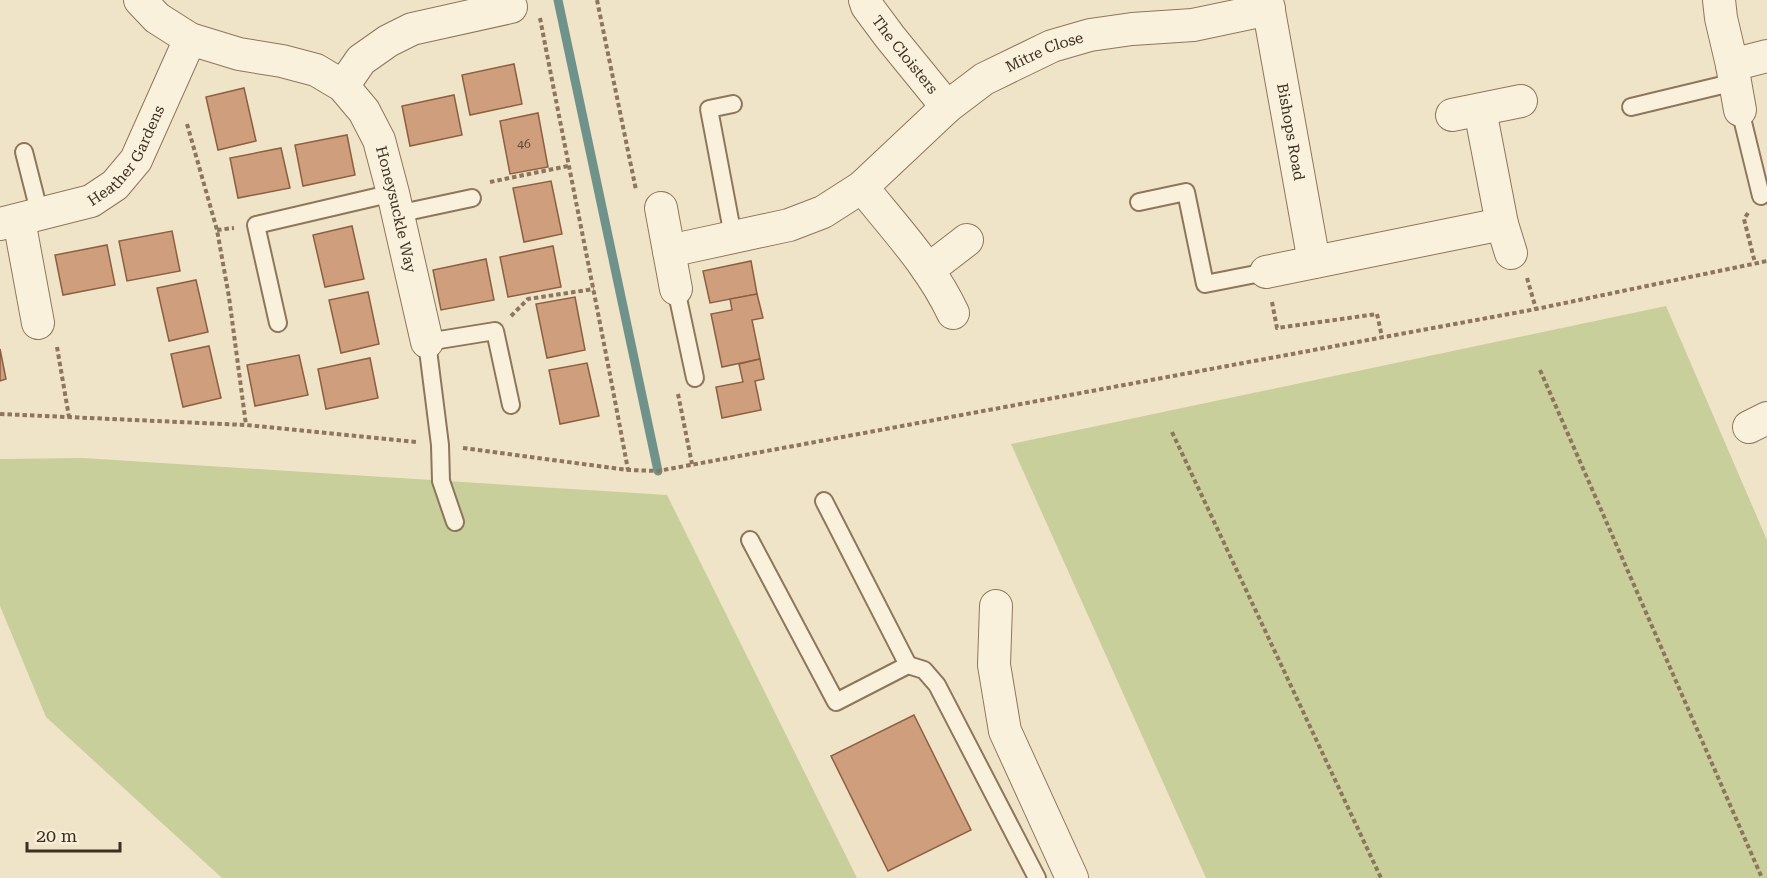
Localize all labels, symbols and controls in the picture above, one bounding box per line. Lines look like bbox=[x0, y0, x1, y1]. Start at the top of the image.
street label: The Cloisters bbox=[868, 12, 942, 98]
street label: Mitre Close bbox=[1003, 28, 1085, 76]
street label: Bishops Road bbox=[1273, 82, 1308, 182]
street label: Heather Gardens bbox=[84, 102, 168, 210]
house number: 46 bbox=[517, 137, 531, 151]
street label: Honeysuckle Way bbox=[372, 144, 420, 275]
scale bar bbox=[27, 815, 120, 853]
text: 20 m bbox=[36, 825, 77, 846]

